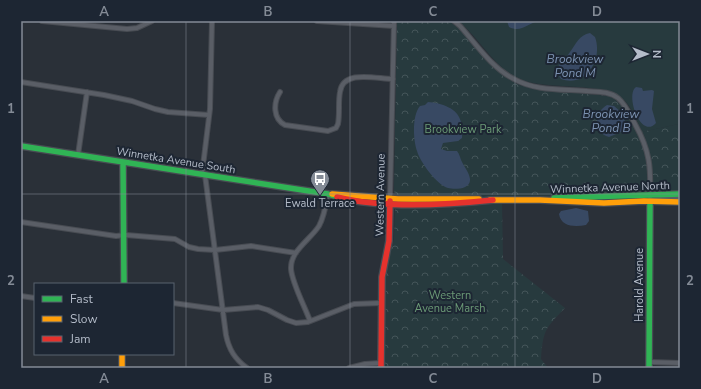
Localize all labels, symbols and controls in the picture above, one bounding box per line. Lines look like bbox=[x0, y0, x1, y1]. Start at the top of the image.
text: A bbox=[99, 3, 109, 21]
text: B bbox=[264, 3, 273, 21]
text: C bbox=[429, 3, 438, 21]
text: D bbox=[592, 3, 602, 21]
north arrow bbox=[627, 34, 667, 74]
text: N bbox=[649, 50, 664, 58]
water label: Brookview Pond M bbox=[547, 51, 604, 81]
text: 1 bbox=[7, 100, 15, 118]
text: 1 bbox=[686, 100, 694, 118]
water label: Brookview Pond B bbox=[583, 106, 640, 136]
park label: Brookview Park bbox=[425, 122, 502, 137]
street label: Winnetka Avenue South bbox=[115, 144, 237, 177]
street label: Western Avenue bbox=[372, 153, 389, 236]
bus stop icon: Ewald Terrace bbox=[309, 168, 331, 196]
street label: Winnetka Avenue North bbox=[550, 178, 670, 197]
place label: Ewald Terrace bbox=[285, 196, 355, 211]
street label: Harold Avenue bbox=[632, 248, 647, 322]
text: 2 bbox=[7, 272, 15, 290]
text: 2 bbox=[686, 272, 694, 290]
legend bbox=[34, 283, 174, 355]
park label: Western Avenue Marsh bbox=[415, 288, 485, 316]
text: Fast bbox=[70, 291, 93, 307]
text: Slow bbox=[70, 311, 98, 327]
text: Jam bbox=[69, 331, 91, 347]
text: A bbox=[99, 370, 109, 388]
text: B bbox=[264, 370, 273, 388]
text: C bbox=[429, 370, 438, 388]
text: D bbox=[592, 370, 602, 388]

